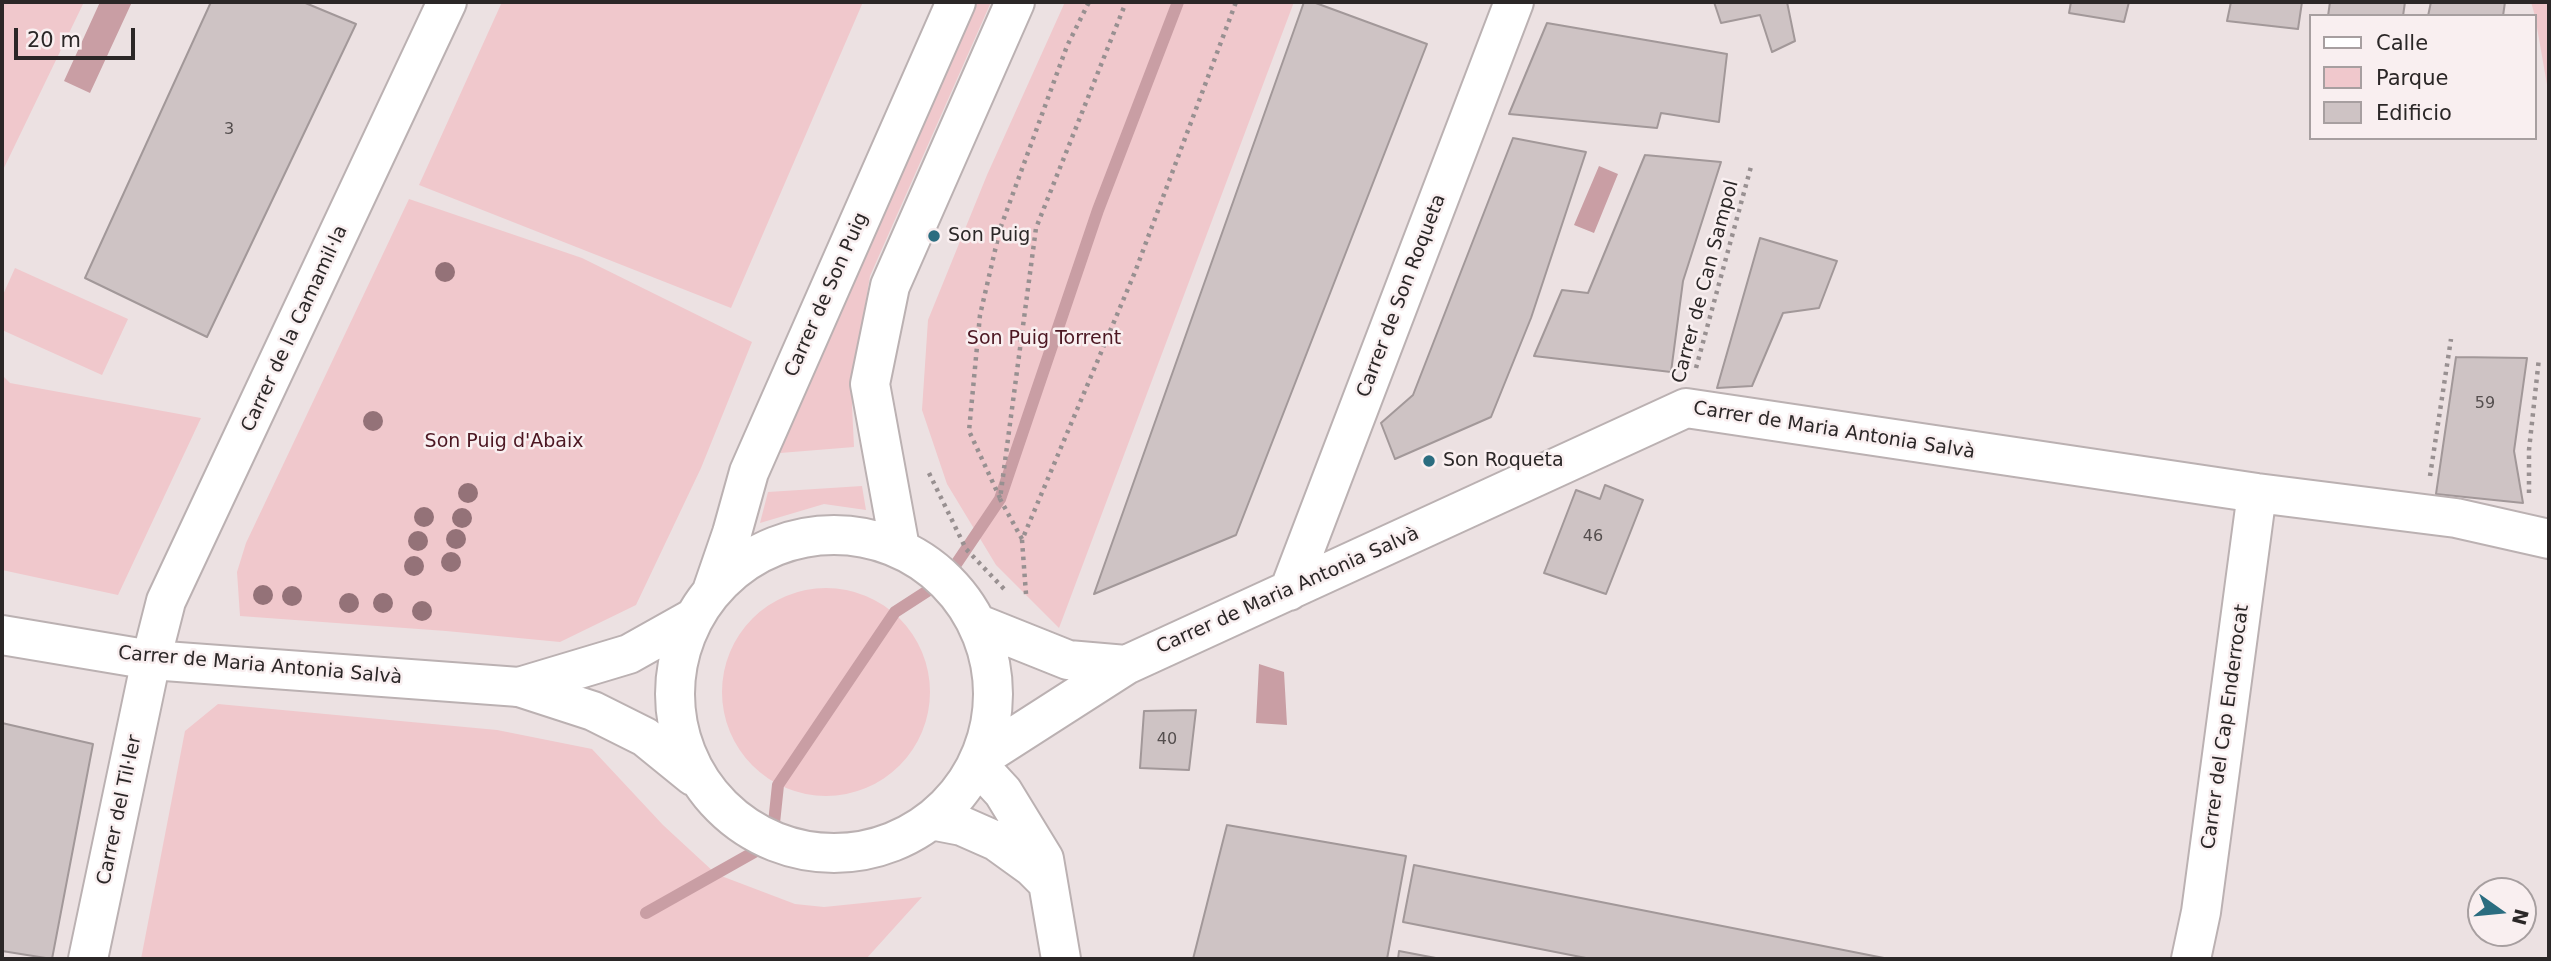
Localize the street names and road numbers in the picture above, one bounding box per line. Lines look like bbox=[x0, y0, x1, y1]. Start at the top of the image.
street label: Carrer de Can Sampol bbox=[1668, 178, 1744, 386]
street label: Carrer de Son Roqueta bbox=[1353, 191, 1451, 401]
street label: Carrer de Son Puig bbox=[781, 209, 873, 381]
street label: Carrer de la Camamil·la bbox=[237, 222, 353, 436]
street label: Carrer de Maria Antonia Salvà bbox=[1692, 397, 1976, 465]
street label: Carrer de Maria Antonia Salvà bbox=[1153, 523, 1423, 659]
street label: Carrer del Cap Enderrocat bbox=[2198, 603, 2254, 851]
street label: Carrer de Maria Antonia Salvà bbox=[117, 642, 403, 690]
street label: Carrer del Til·ler bbox=[93, 733, 147, 887]

